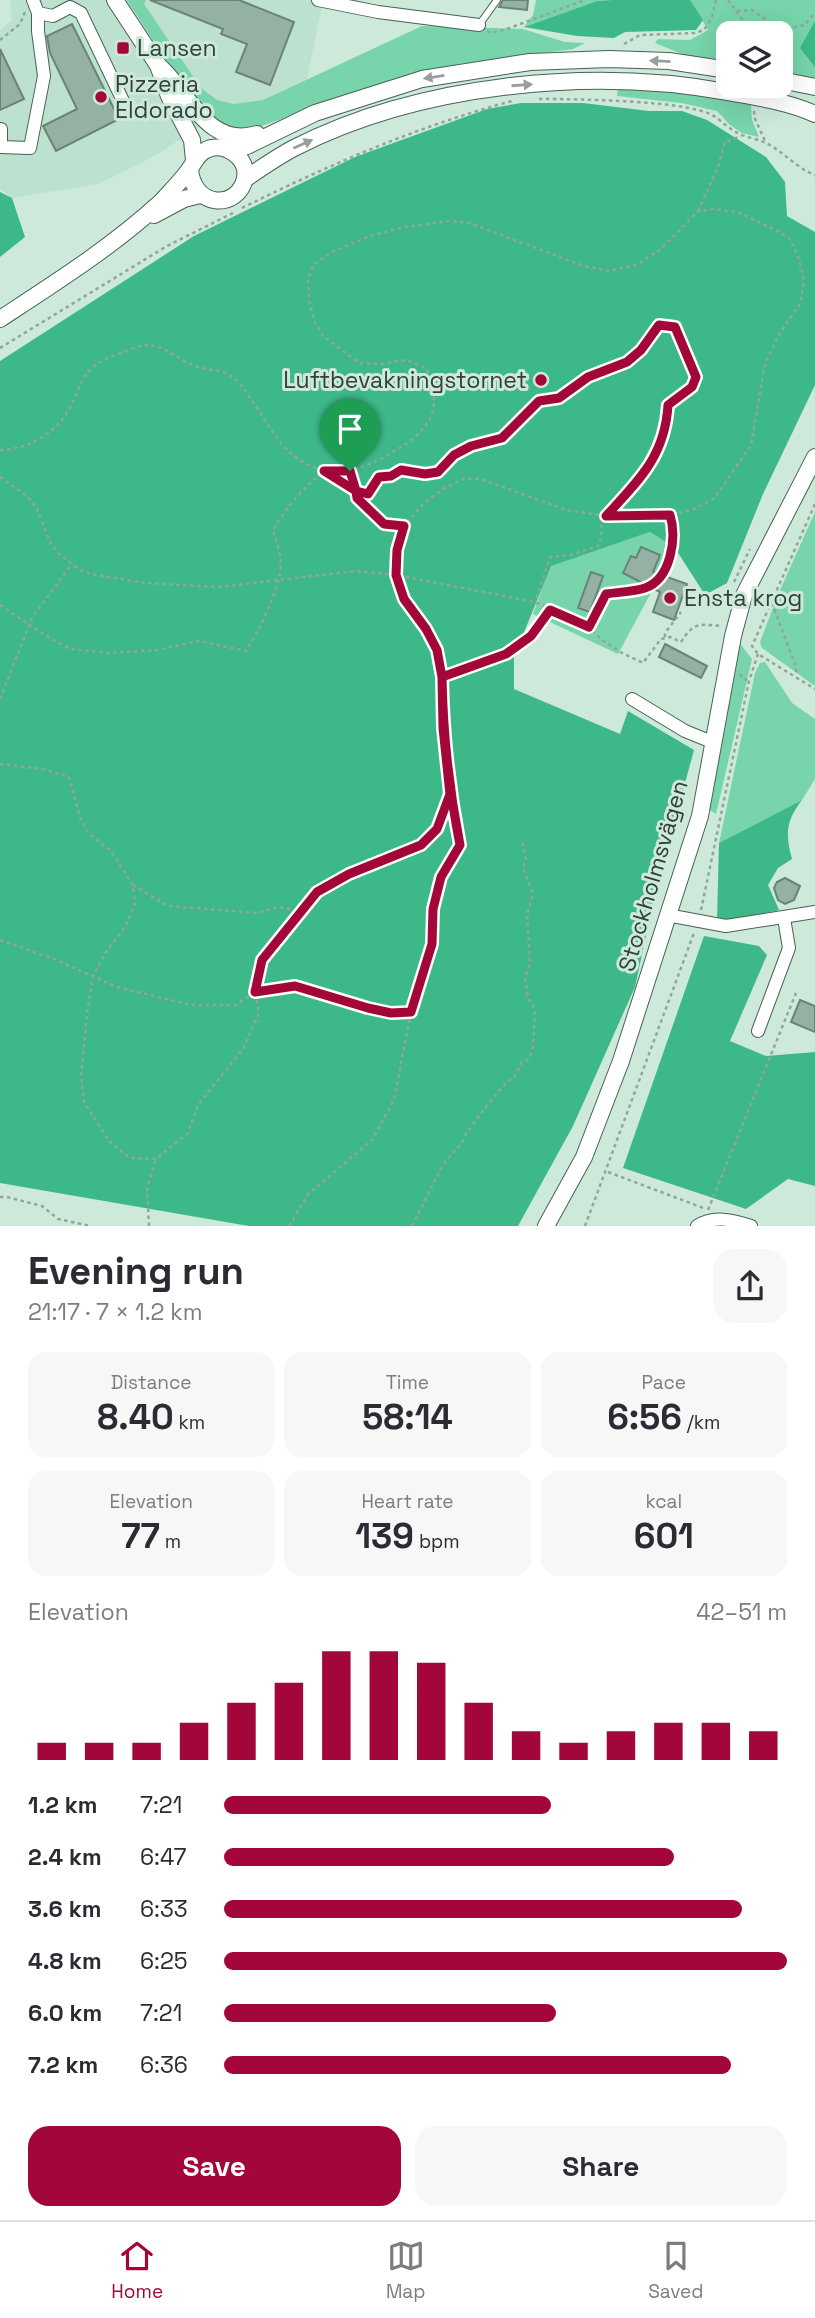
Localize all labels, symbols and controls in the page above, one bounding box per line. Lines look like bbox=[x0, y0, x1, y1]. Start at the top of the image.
map controls bbox=[716, 21, 793, 98]
button: layers bbox=[716, 21, 793, 98]
place label: Lansen bbox=[137, 33, 217, 63]
marker: Lansen bbox=[115, 40, 131, 56]
one-way arrow bbox=[649, 56, 671, 67]
place label: Pizzeria Eldorado bbox=[115, 69, 213, 125]
one-way arrow bbox=[423, 72, 445, 83]
one-way arrow bbox=[511, 79, 533, 90]
marker: Pizzeria Eldorado bbox=[93, 89, 109, 105]
one-way arrow bbox=[293, 138, 313, 150]
place label: Luftbevakningstornet bbox=[283, 365, 527, 395]
marker: Luftbevakningstornet bbox=[533, 372, 549, 388]
pin bbox=[320, 399, 380, 471]
icon: arrive bbox=[331, 410, 369, 448]
place label: Ensta krog bbox=[684, 583, 802, 613]
marker: Ensta krog bbox=[662, 590, 678, 606]
street label: Stockholmsvägen bbox=[611, 777, 695, 975]
text: Evening run bbox=[28, 1247, 244, 1295]
button: share bbox=[713, 1249, 787, 1323]
text: 21:17 · 7 × 1.2 km bbox=[28, 1297, 202, 1327]
text: Distance bbox=[111, 1370, 192, 1395]
text: Time bbox=[386, 1370, 429, 1395]
text: Pace bbox=[642, 1370, 686, 1395]
text: 8.40 bbox=[97, 1395, 174, 1439]
text: 58:14 bbox=[362, 1395, 453, 1439]
text: 6:56 bbox=[607, 1395, 682, 1439]
text: km bbox=[174, 1410, 205, 1435]
text: /km bbox=[682, 1410, 720, 1435]
text: Elevation bbox=[110, 1489, 193, 1514]
text: Heart rate bbox=[361, 1489, 454, 1514]
text: kcal bbox=[645, 1489, 682, 1514]
text: 77 bbox=[121, 1514, 160, 1558]
text: 139 bbox=[355, 1514, 414, 1558]
text: 601 bbox=[634, 1514, 694, 1558]
text: m bbox=[160, 1529, 181, 1554]
text: bpm bbox=[414, 1529, 460, 1554]
text: Elevation bbox=[28, 1597, 129, 1627]
text: 42–51 m bbox=[696, 1597, 787, 1627]
text: 1.2 km bbox=[28, 1790, 97, 1820]
text: 7:21 bbox=[140, 1790, 182, 1820]
text: 2.4 km bbox=[28, 1842, 102, 1872]
text: 6:47 bbox=[140, 1842, 187, 1872]
text: 3.6 km bbox=[28, 1894, 101, 1924]
text: 6:33 bbox=[140, 1894, 188, 1924]
text: 4.8 km bbox=[28, 1946, 102, 1976]
text: 6:25 bbox=[140, 1946, 188, 1976]
text: 6.0 km bbox=[28, 1998, 102, 2028]
text: 7:21 bbox=[140, 1998, 182, 2028]
text: 7.2 km bbox=[28, 2050, 98, 2080]
text: 6:36 bbox=[140, 2050, 188, 2080]
button: Save bbox=[28, 2126, 401, 2206]
button: Share bbox=[415, 2126, 787, 2206]
tab: Home bbox=[111, 2237, 163, 2304]
tab: Map bbox=[386, 2237, 425, 2304]
tab: Saved bbox=[648, 2237, 704, 2304]

